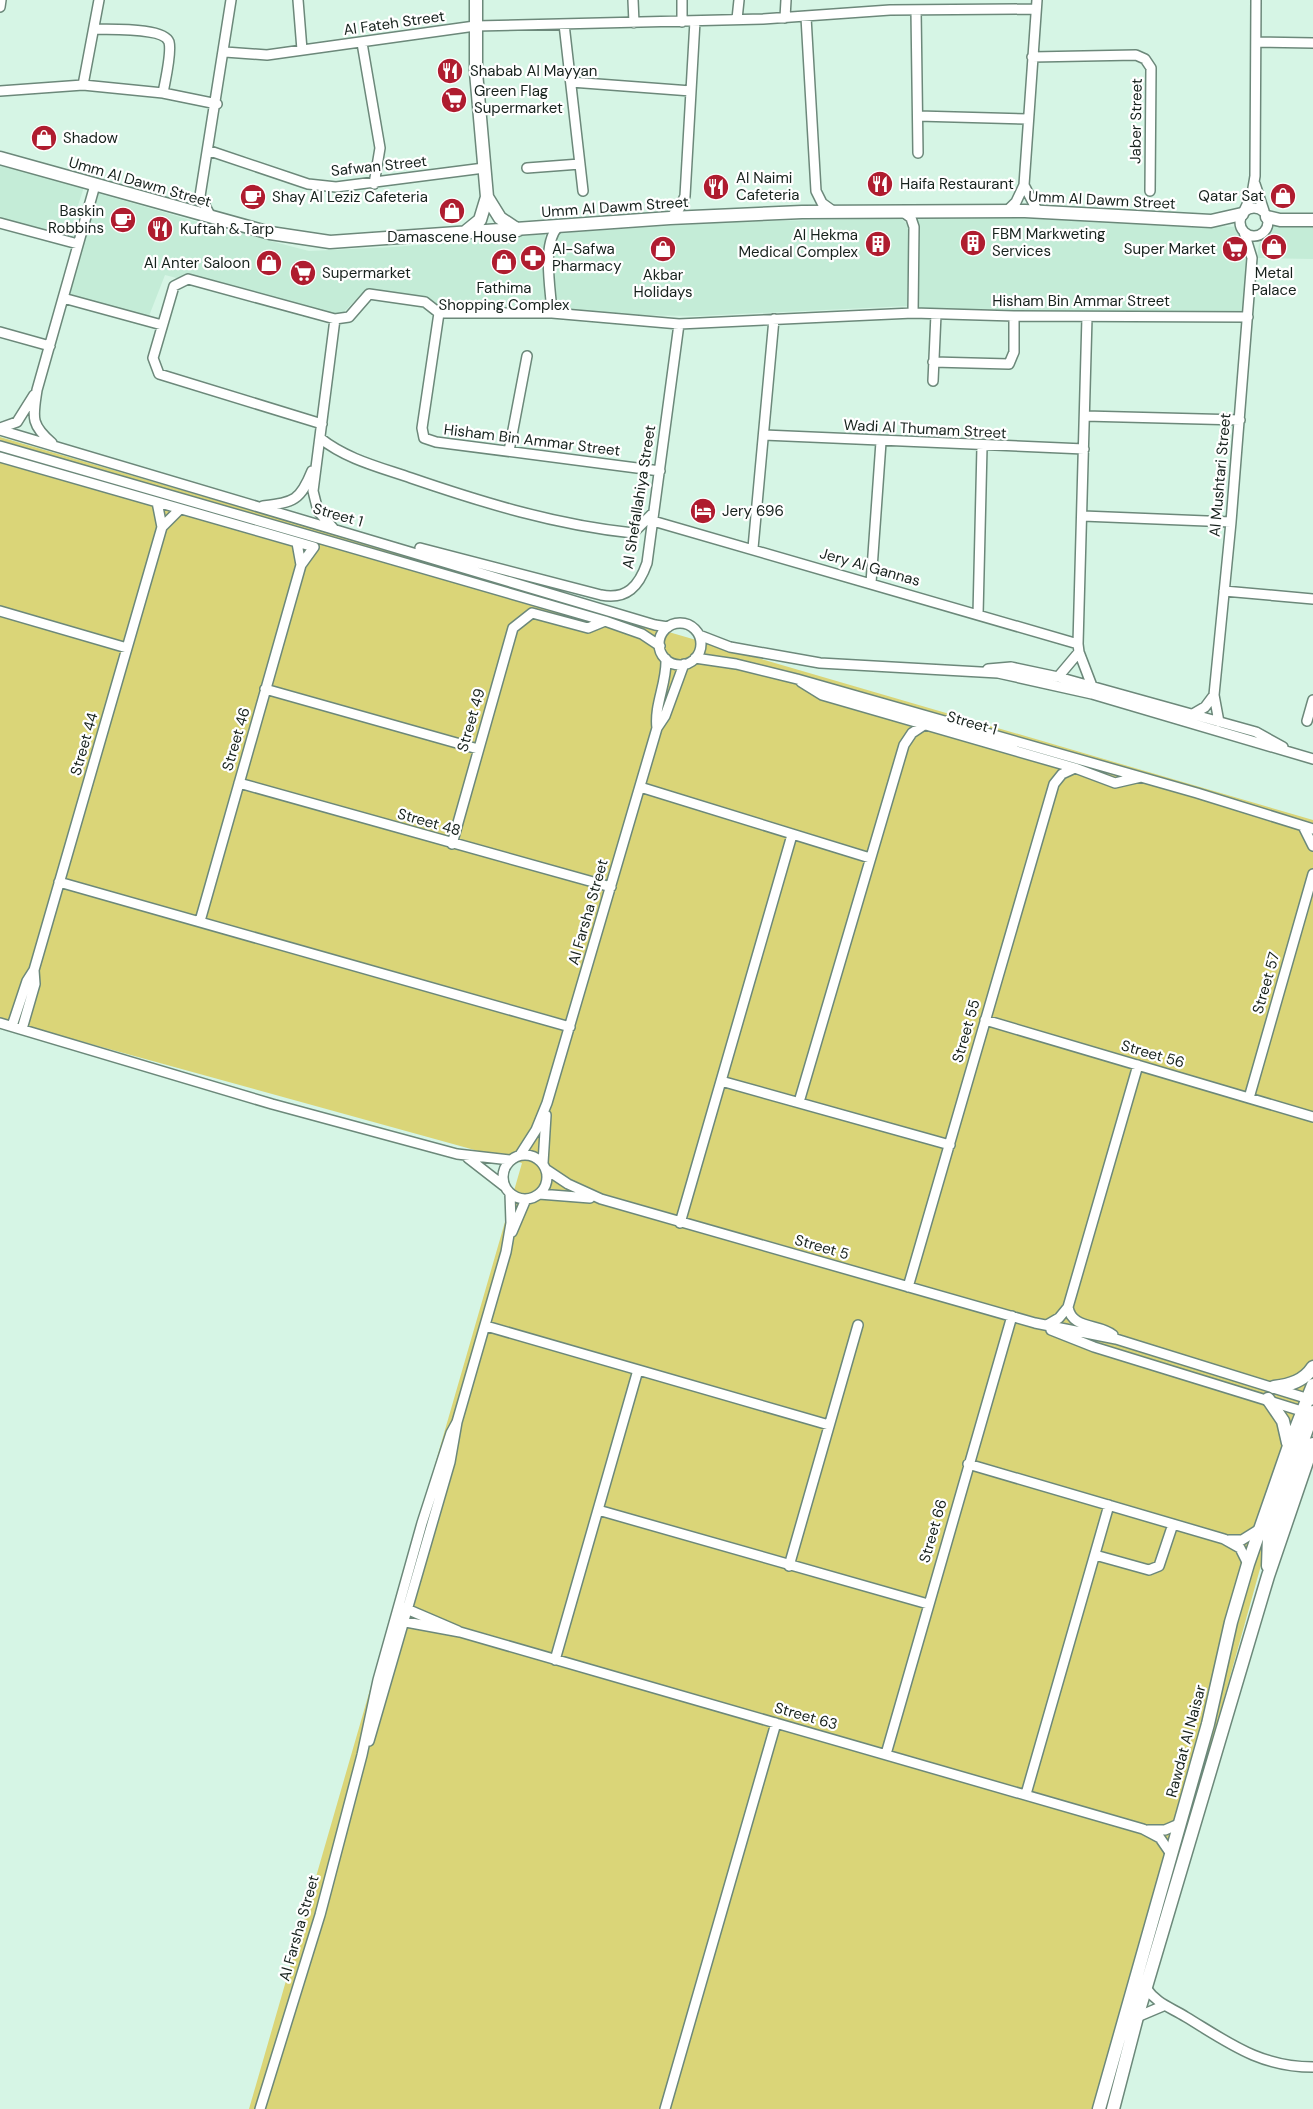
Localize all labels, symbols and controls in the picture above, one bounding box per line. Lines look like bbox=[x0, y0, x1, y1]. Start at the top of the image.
street label: Al Fateh Street bbox=[342, 6, 446, 40]
restaurant icon: Shabab Al Mayyan bbox=[435, 56, 465, 86]
place label: Shabab Al Mayyan bbox=[470, 61, 597, 81]
street label: Jaber Street bbox=[1125, 78, 1147, 164]
place label: Green Flag Supermarket bbox=[474, 81, 563, 118]
supermarket icon: Green Flag Supermarket bbox=[439, 85, 469, 115]
shop icon: Shadow bbox=[29, 123, 59, 153]
place label: Shadow bbox=[63, 128, 119, 148]
street label: Safwan Street bbox=[330, 151, 428, 181]
street label: Umm Al Dawm Street bbox=[66, 152, 214, 212]
place label: Al Naimi Cafeteria bbox=[736, 168, 799, 205]
restaurant icon: Haifa Restaurant bbox=[865, 169, 895, 199]
restaurant icon: Al Naimi Cafeteria bbox=[701, 172, 731, 202]
place label: Haifa Restaurant bbox=[900, 174, 1014, 194]
shop icon: Qatar Sat bbox=[1268, 181, 1298, 211]
cafe icon: Shay Al Leziz Cafeteria bbox=[238, 182, 268, 212]
street label: Umm Al Dawm Street bbox=[1028, 186, 1176, 214]
place label: Qatar Sat bbox=[1198, 186, 1264, 206]
place label: Shay Al Leziz Cafeteria bbox=[272, 187, 428, 207]
street label: Umm Al Dawm Street bbox=[541, 192, 689, 222]
shop icon: Damascene House bbox=[437, 196, 467, 226]
place label: Baskin Robbins bbox=[48, 201, 104, 238]
cafe icon: Baskin Robbins bbox=[108, 205, 138, 235]
restaurant icon: Kuftah & Tarp bbox=[145, 214, 175, 244]
place label: Kuftah & Tarp bbox=[180, 219, 274, 239]
place label: FBM Markweting Services bbox=[992, 224, 1105, 261]
place label: Al Hekma Medical Complex bbox=[738, 225, 859, 262]
place label: Damascene House bbox=[387, 227, 517, 247]
building icon: FBM Markweting Services bbox=[958, 228, 988, 258]
building icon: Al Hekma Medical Complex bbox=[863, 229, 893, 259]
shop icon: Metal Palace bbox=[1259, 232, 1289, 262]
shop icon: Akbar Holidays bbox=[648, 234, 678, 264]
supermarket icon: Super Market bbox=[1220, 234, 1250, 264]
place label: Al-Safwa Pharmacy bbox=[552, 239, 622, 276]
place label: Super Market bbox=[1124, 239, 1216, 259]
pharmacy icon: Al-Safwa Pharmacy bbox=[518, 243, 548, 273]
shop icon: Fathima Shopping Complex bbox=[489, 247, 519, 277]
shop icon: Al Anter Saloon bbox=[254, 248, 284, 278]
place label: Al Anter Saloon bbox=[144, 253, 250, 273]
supermarket icon: Supermarket bbox=[288, 258, 318, 288]
place label: Supermarket bbox=[322, 263, 411, 283]
place label: Metal Palace bbox=[1251, 263, 1297, 300]
place label: Akbar Holidays bbox=[634, 265, 692, 302]
place label: Fathima Shopping Complex bbox=[439, 278, 570, 315]
street label: Hisham Bin Ammar Street bbox=[992, 291, 1170, 311]
street label: Al Mushtari Street bbox=[1205, 412, 1235, 538]
street label: Wadi Al Thumam Street bbox=[843, 415, 1007, 443]
street label: Hisham Bin Ammar Street bbox=[443, 419, 621, 461]
street label: Al Shefallahiya Street bbox=[618, 423, 660, 571]
hotel icon: Jery 696 bbox=[688, 496, 718, 526]
street label: Street 1 bbox=[311, 498, 365, 532]
place label: Jery 696 bbox=[722, 501, 784, 521]
street label: Jery Al Gannas bbox=[817, 543, 923, 591]
street label: Street 49 bbox=[452, 686, 490, 754]
street label: Street 46 bbox=[217, 705, 255, 773]
street label: Street 1 bbox=[945, 706, 999, 740]
street label: Street 44 bbox=[65, 710, 103, 778]
street label: Street 48 bbox=[395, 803, 463, 841]
street label: Al Farsha Street bbox=[563, 857, 613, 967]
street label: Street 57 bbox=[1248, 950, 1284, 1016]
street label: Street 55 bbox=[947, 997, 985, 1065]
street label: Street 56 bbox=[1119, 1035, 1187, 1073]
street label: Street 5 bbox=[792, 1230, 852, 1264]
street label: Street 66 bbox=[914, 1497, 952, 1565]
street label: Rawdat Al Naisar bbox=[1161, 1682, 1211, 1799]
street label: Street 63 bbox=[772, 1697, 840, 1735]
street label: Al Farsha Street bbox=[274, 1873, 324, 1983]

